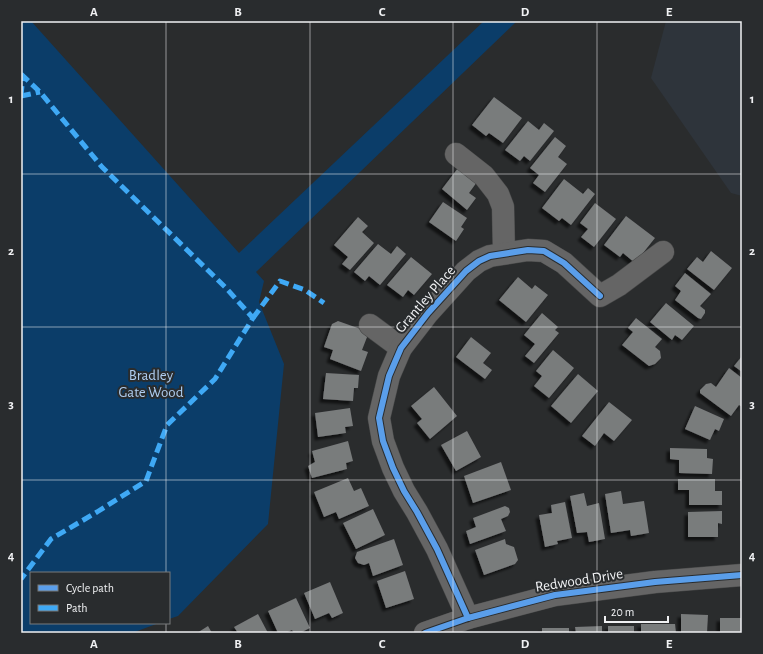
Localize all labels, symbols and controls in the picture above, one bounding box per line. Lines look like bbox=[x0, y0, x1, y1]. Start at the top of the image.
text: A bbox=[90, 6, 98, 19]
text: B bbox=[234, 6, 242, 19]
text: C bbox=[379, 6, 386, 19]
text: D bbox=[521, 6, 530, 19]
text: E bbox=[666, 6, 673, 19]
text: 1 bbox=[9, 93, 13, 106]
text: 1 bbox=[750, 93, 754, 106]
text: 2 bbox=[8, 245, 14, 258]
text: 2 bbox=[749, 245, 755, 258]
street label: Grantley Place bbox=[392, 263, 458, 336]
park label: Bradley Gate Wood bbox=[119, 368, 184, 400]
text: 3 bbox=[8, 398, 14, 411]
text: 3 bbox=[749, 398, 755, 411]
text: 4 bbox=[8, 550, 15, 563]
text: 4 bbox=[749, 550, 756, 563]
street label: Redwood Drive bbox=[534, 566, 624, 595]
legend bbox=[30, 572, 170, 624]
text: Cycle path bbox=[66, 582, 114, 595]
scale bar bbox=[605, 598, 668, 624]
text: Path bbox=[66, 602, 88, 614]
text: 20 m bbox=[611, 606, 634, 618]
text: A bbox=[90, 638, 98, 651]
text: B bbox=[234, 638, 242, 651]
text: C bbox=[379, 638, 386, 651]
text: D bbox=[521, 638, 530, 651]
text: E bbox=[666, 638, 673, 651]

